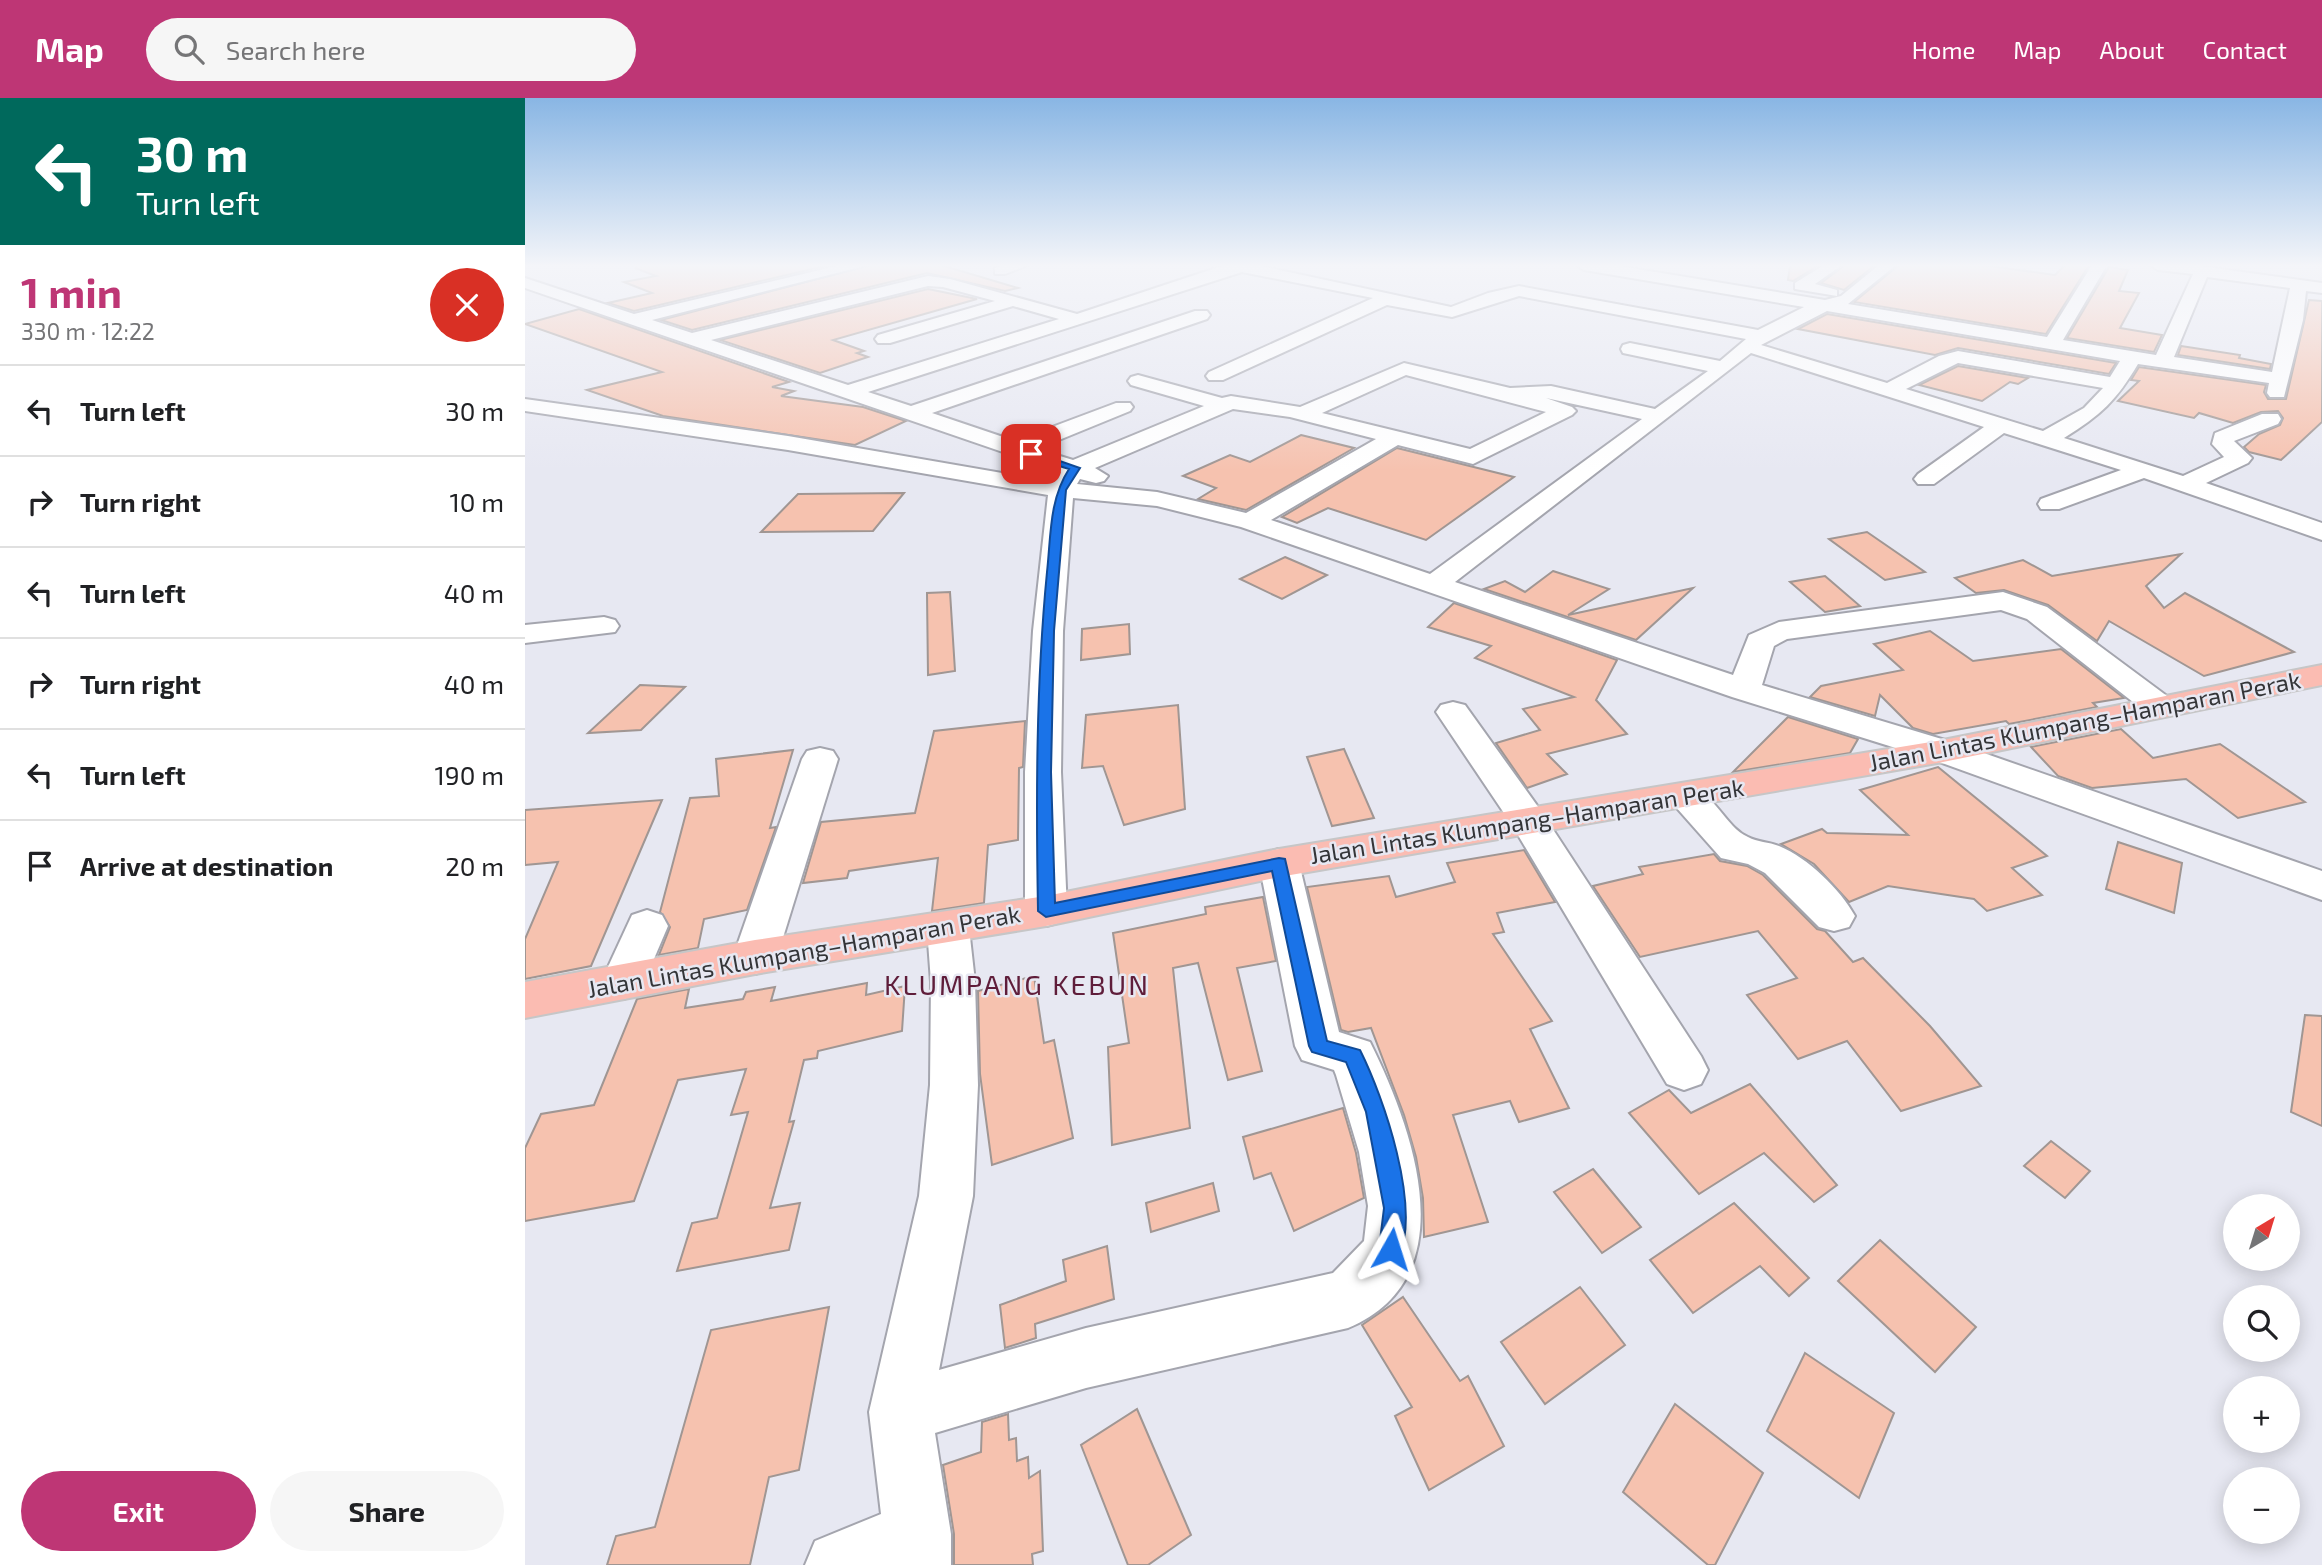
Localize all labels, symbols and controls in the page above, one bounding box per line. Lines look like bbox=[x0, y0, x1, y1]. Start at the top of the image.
search box bbox=[146, 18, 636, 81]
text: Map bbox=[35, 29, 104, 69]
icon: search bbox=[170, 30, 208, 68]
text: Search here bbox=[226, 34, 365, 65]
text: Home bbox=[1912, 35, 1975, 64]
text: Map bbox=[2013, 35, 2061, 64]
text: About bbox=[2099, 35, 2165, 64]
text: Contact bbox=[2203, 35, 2287, 64]
text: 30 m bbox=[136, 123, 248, 182]
icon: left bbox=[21, 126, 112, 217]
text: Turn left bbox=[136, 183, 260, 221]
text: 1 min bbox=[21, 266, 122, 316]
button: close bbox=[430, 268, 504, 342]
text: 330 m · 12:22 bbox=[21, 317, 155, 345]
icon: left bbox=[21, 392, 59, 430]
text: Turn left bbox=[80, 395, 186, 426]
text: 30 m bbox=[445, 395, 504, 426]
pin bbox=[1001, 424, 1061, 484]
icon: arrive bbox=[1012, 435, 1050, 473]
icon: right bbox=[21, 483, 59, 521]
text: Turn right bbox=[80, 486, 201, 517]
text: 10 m bbox=[449, 486, 504, 517]
icon: left bbox=[21, 574, 59, 612]
text: Turn left bbox=[80, 577, 186, 608]
text: 40 m bbox=[444, 577, 504, 608]
street label: Jalan Lintas Klumpang–Hamparan Perak bbox=[1866, 664, 2303, 777]
icon: right bbox=[21, 665, 59, 703]
text: Turn right bbox=[80, 668, 201, 699]
text: 40 m bbox=[444, 668, 504, 699]
icon: left bbox=[21, 756, 59, 794]
text: Turn left bbox=[80, 759, 186, 790]
text: 190 m bbox=[435, 759, 504, 790]
street label: Jalan Lintas Klumpang–Hamparan Perak bbox=[1308, 772, 1746, 869]
icon: arrive bbox=[21, 847, 59, 885]
text: Arrive at destination bbox=[80, 850, 333, 881]
text: 20 m bbox=[445, 850, 504, 881]
street label: Jalan Lintas Klumpang–Hamparan Perak bbox=[585, 898, 1022, 1003]
district label: KLUMPANG KEBUN bbox=[884, 967, 1150, 1001]
north arrow bbox=[2223, 1194, 2299, 1270]
map controls bbox=[2223, 1194, 2300, 1544]
position arrow bbox=[1354, 1212, 1428, 1286]
button: search bbox=[2223, 1285, 2300, 1362]
button: + bbox=[2223, 1376, 2300, 1453]
button: − bbox=[2223, 1467, 2300, 1544]
button: Exit bbox=[21, 1471, 256, 1551]
button: Share bbox=[270, 1471, 504, 1551]

